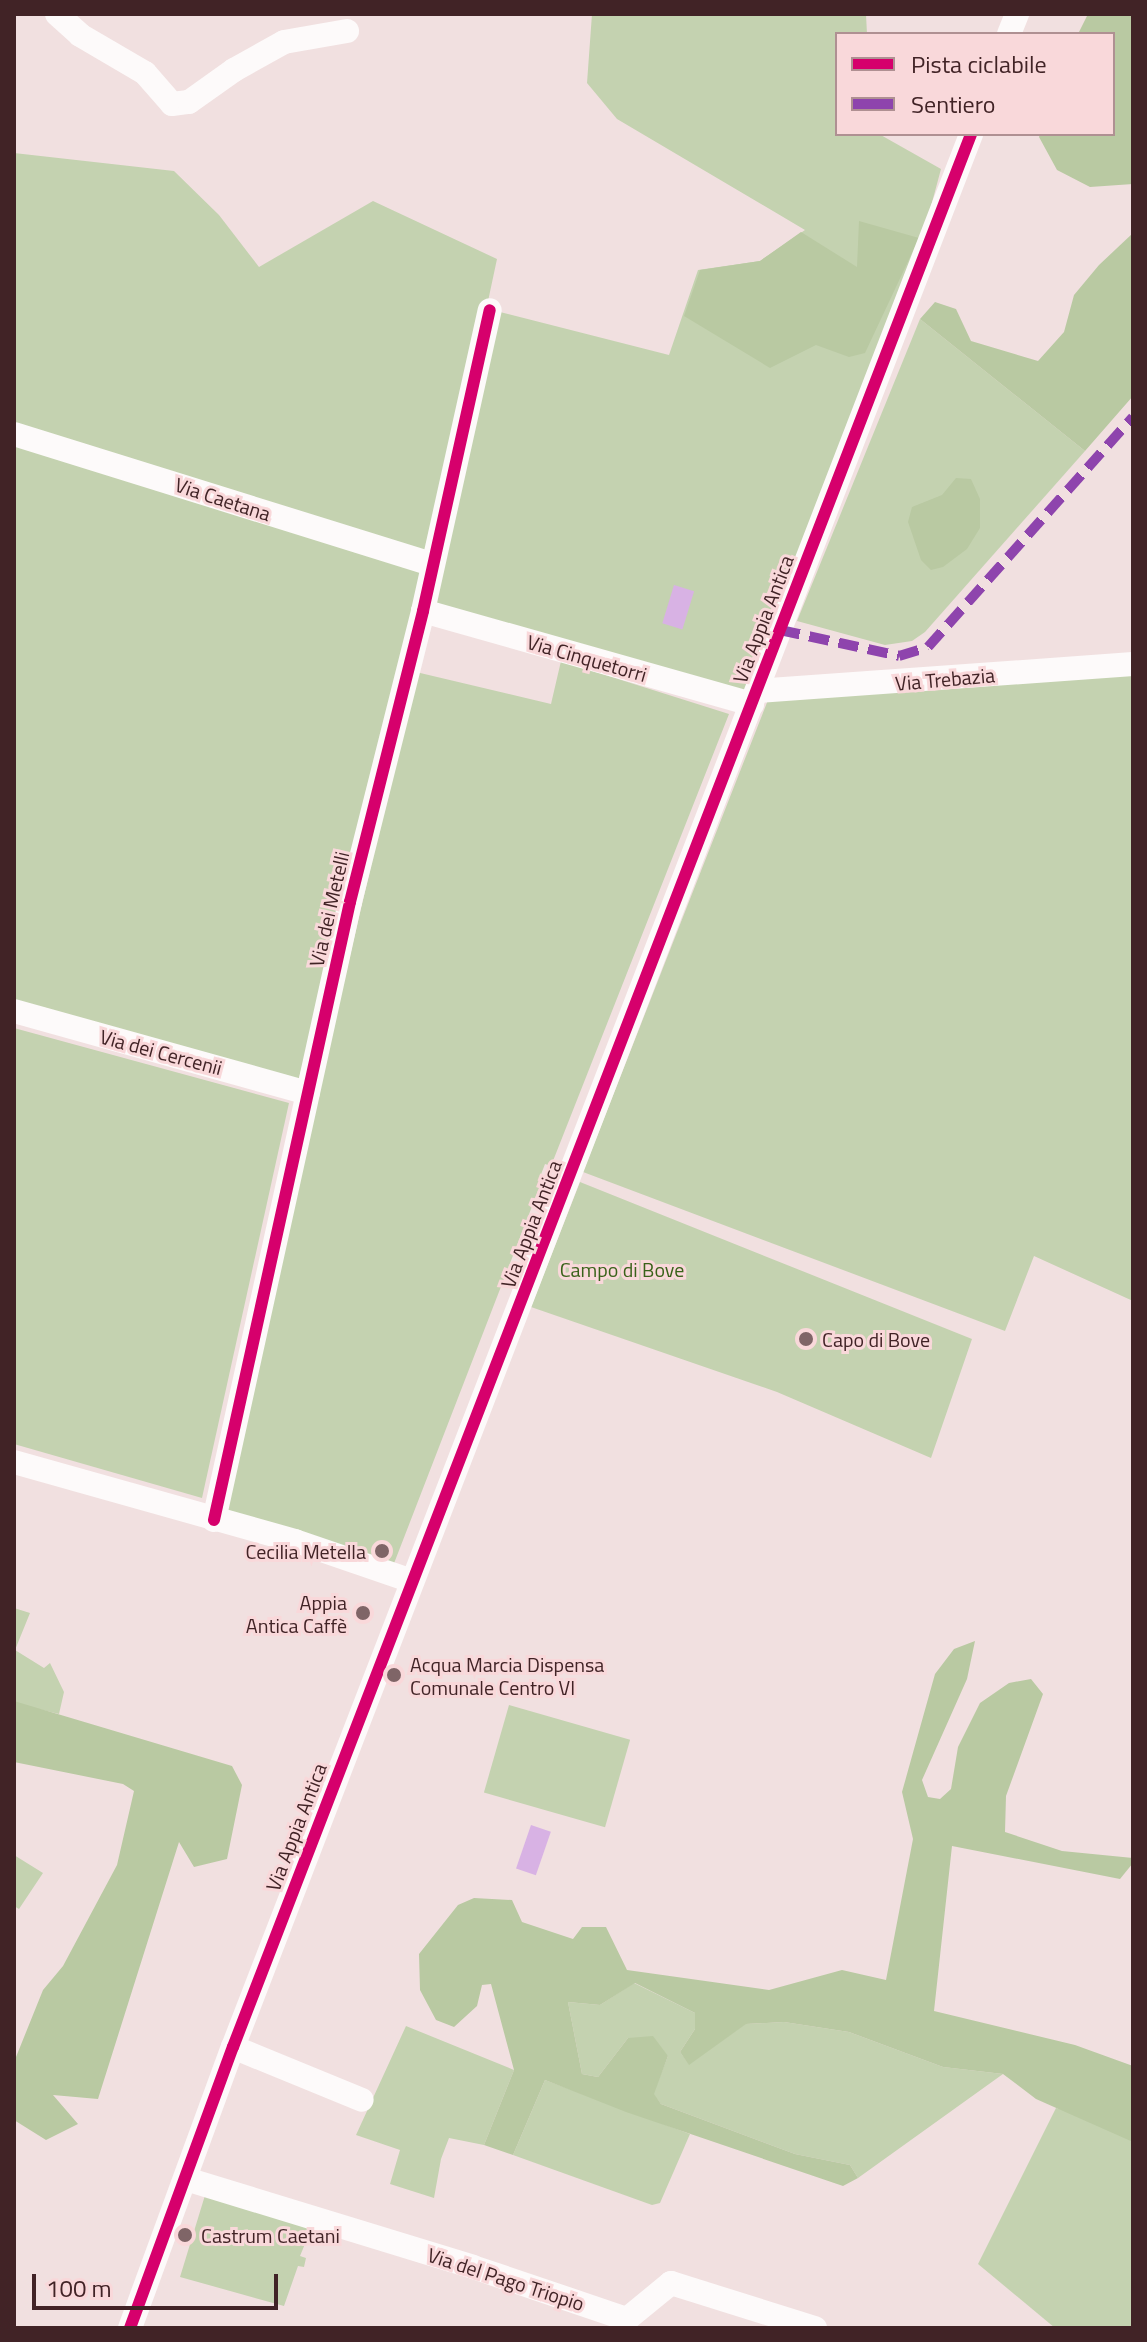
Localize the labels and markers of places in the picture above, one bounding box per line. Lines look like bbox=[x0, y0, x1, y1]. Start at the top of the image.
place label: Capo di Bove bbox=[822, 1327, 930, 1351]
marker: Capo di Bove bbox=[797, 1330, 815, 1348]
place label: Cecilia Metella bbox=[246, 1539, 366, 1563]
marker: Cecilia Metella bbox=[373, 1542, 391, 1560]
place label: Appia Antica Caffè bbox=[246, 1590, 347, 1637]
marker: Appia Antica Caffè bbox=[354, 1604, 372, 1622]
place label: Acqua Marcia Dispensa Comunale Centro VI bbox=[410, 1652, 604, 1699]
marker: Acqua Marcia Dispensa Comunale Centro VI bbox=[385, 1666, 403, 1684]
place label: Castrum Caetani bbox=[201, 2223, 340, 2247]
marker: Castrum Caetani bbox=[176, 2226, 194, 2244]

